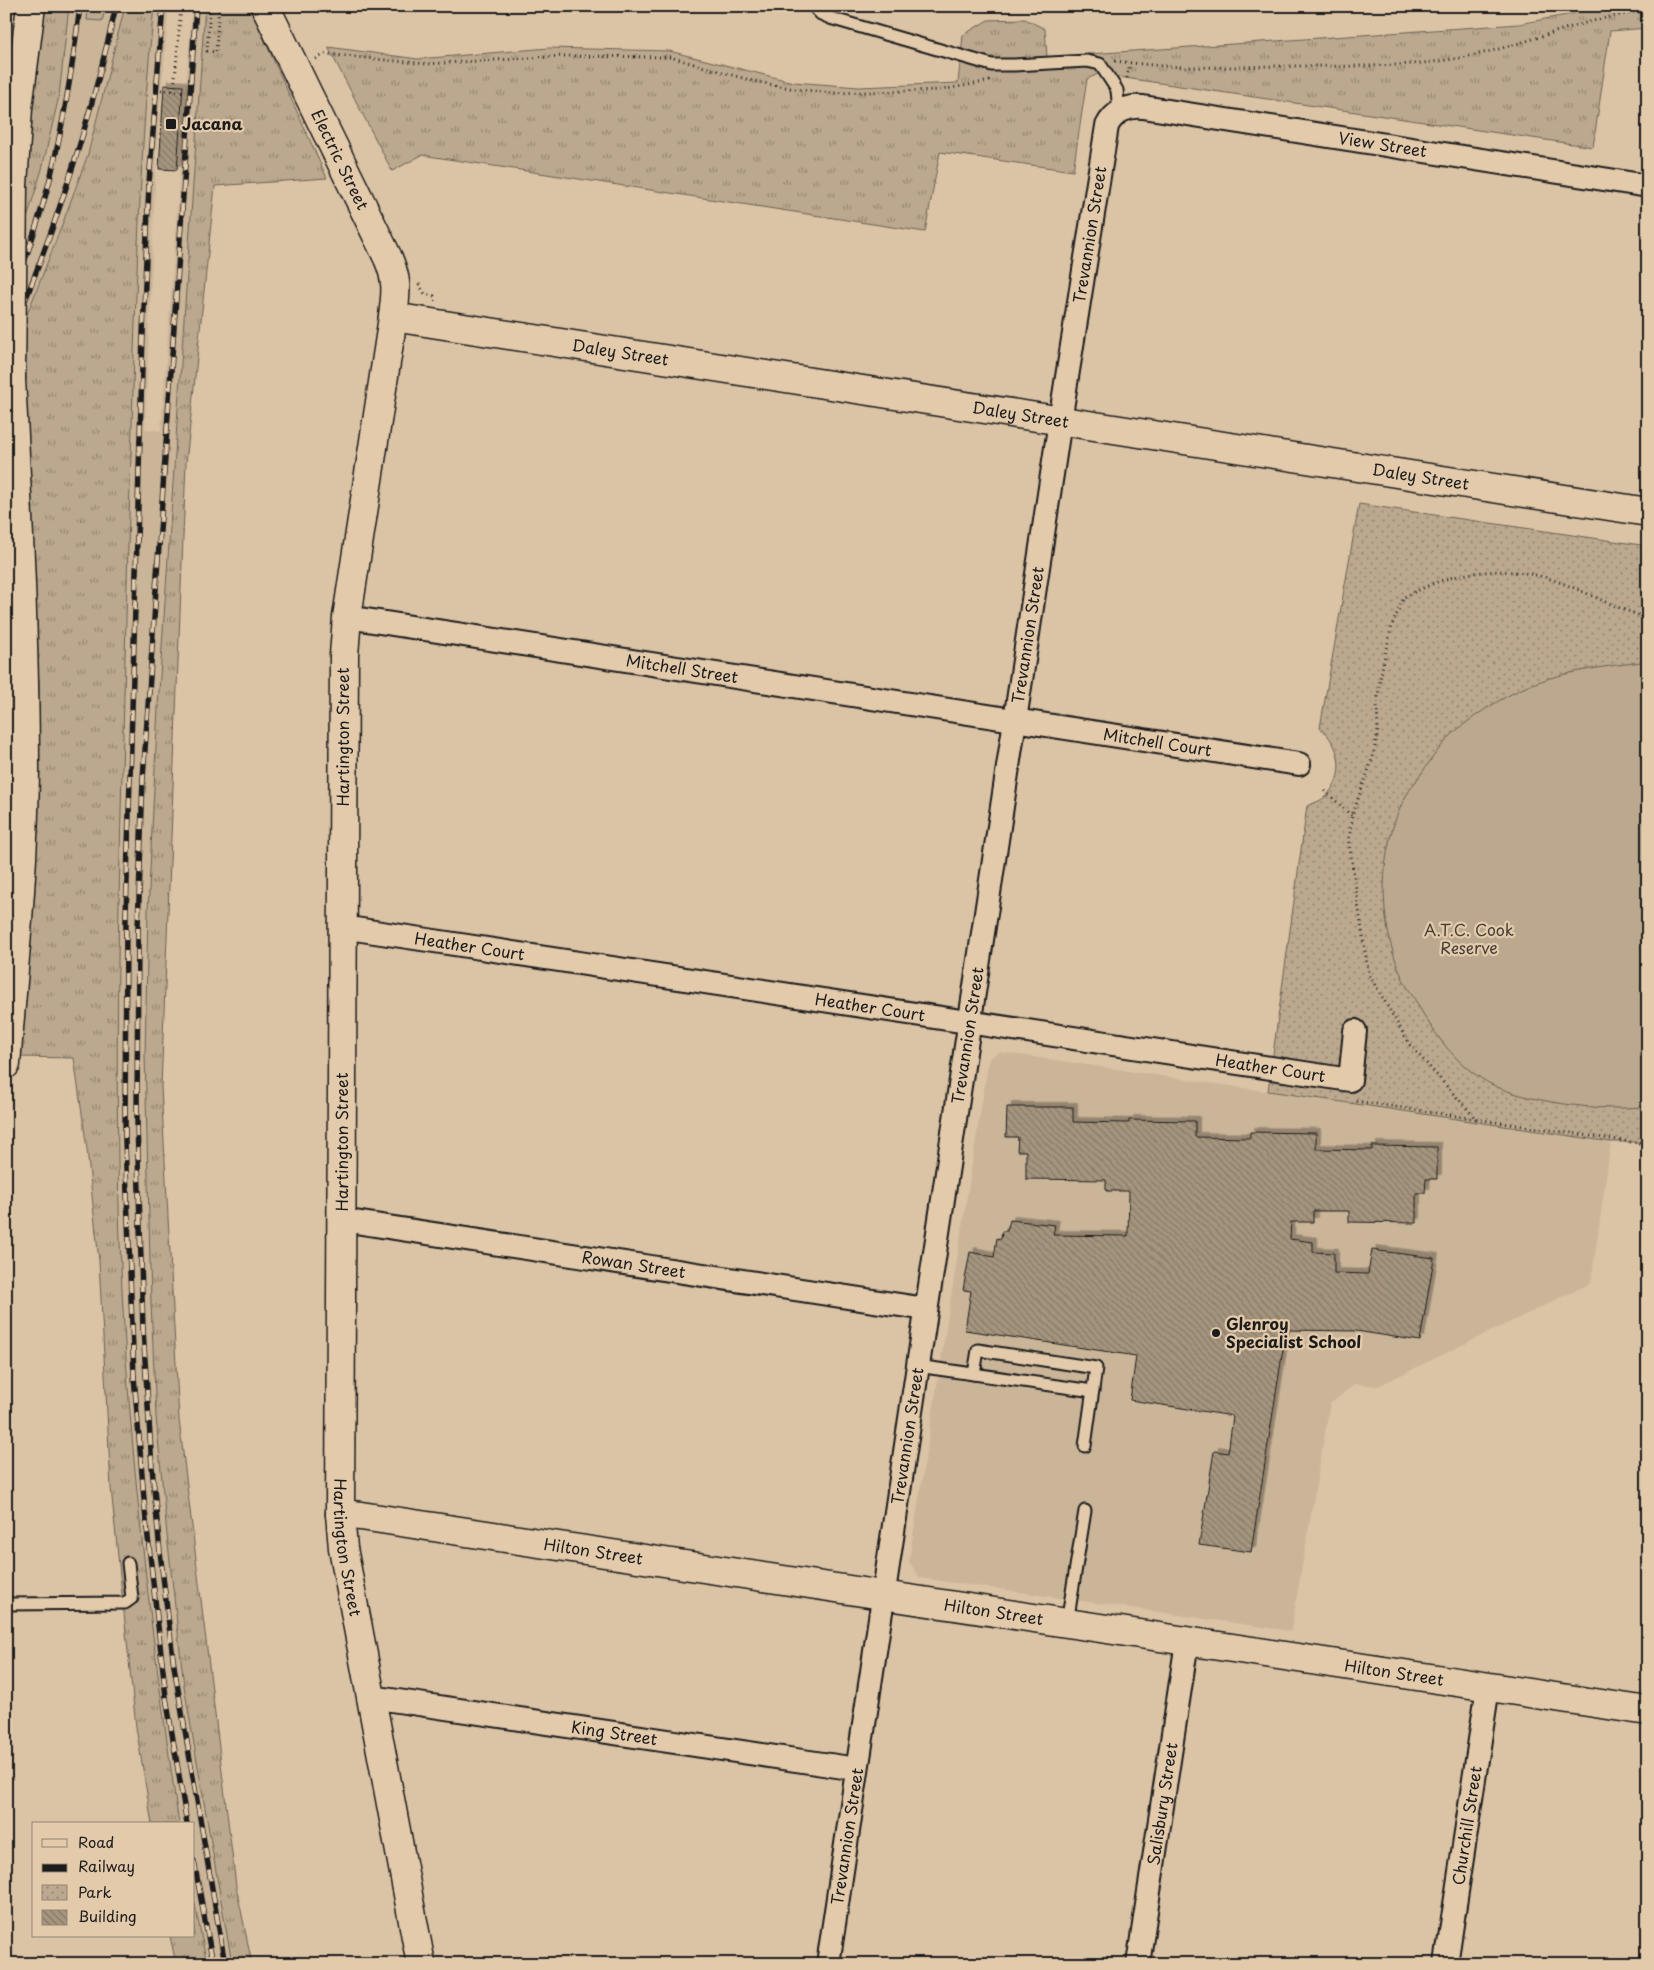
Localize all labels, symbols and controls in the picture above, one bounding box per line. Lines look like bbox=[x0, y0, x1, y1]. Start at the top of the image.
street label: Electric Street bbox=[306, 105, 376, 214]
place label: Jacana bbox=[182, 111, 243, 135]
marker: Jacana bbox=[164, 117, 178, 131]
street label: View Street bbox=[1337, 125, 1429, 162]
street label: Trevannion Street bbox=[1066, 164, 1112, 305]
street label: Daley Street bbox=[570, 332, 671, 371]
street label: Daley Street bbox=[971, 394, 1071, 433]
street label: Daley Street bbox=[1371, 456, 1471, 495]
street label: Trevannion Street bbox=[1005, 564, 1049, 705]
street label: Mitchell Street bbox=[624, 647, 740, 688]
street label: Hartington Street bbox=[330, 667, 354, 807]
street label: Mitchell Court bbox=[1102, 721, 1214, 761]
park label: A.T.C. Cook Reserve bbox=[1424, 917, 1514, 959]
street label: Heather Court bbox=[413, 925, 527, 966]
street label: Trevannion Street bbox=[944, 965, 989, 1105]
street label: Heather Court bbox=[814, 986, 927, 1026]
street label: Heather Court bbox=[1214, 1047, 1328, 1087]
street label: Hartington Street bbox=[329, 1072, 353, 1212]
street label: Rowan Street bbox=[580, 1244, 688, 1283]
place label: Glenroy Specialist School bbox=[1226, 1311, 1361, 1353]
marker: Glenroy Specialist School bbox=[1210, 1327, 1222, 1339]
street label: Trevannion Street bbox=[884, 1365, 929, 1506]
street label: Hartington Street bbox=[329, 1478, 369, 1618]
street label: Hilton Street bbox=[542, 1531, 645, 1570]
street label: Hilton Street bbox=[943, 1592, 1046, 1630]
street label: Hilton Street bbox=[1343, 1652, 1446, 1691]
street label: King Street bbox=[570, 1714, 660, 1750]
street label: Salisbury Street bbox=[1140, 1740, 1183, 1867]
street label: Churchill Street bbox=[1445, 1764, 1487, 1887]
street label: Trevannion Street bbox=[824, 1766, 868, 1906]
legend bbox=[32, 1822, 195, 1938]
text: Road bbox=[78, 1830, 114, 1853]
text: Railway bbox=[78, 1854, 135, 1877]
text: Park bbox=[78, 1880, 112, 1903]
text: Building bbox=[78, 1904, 137, 1927]

